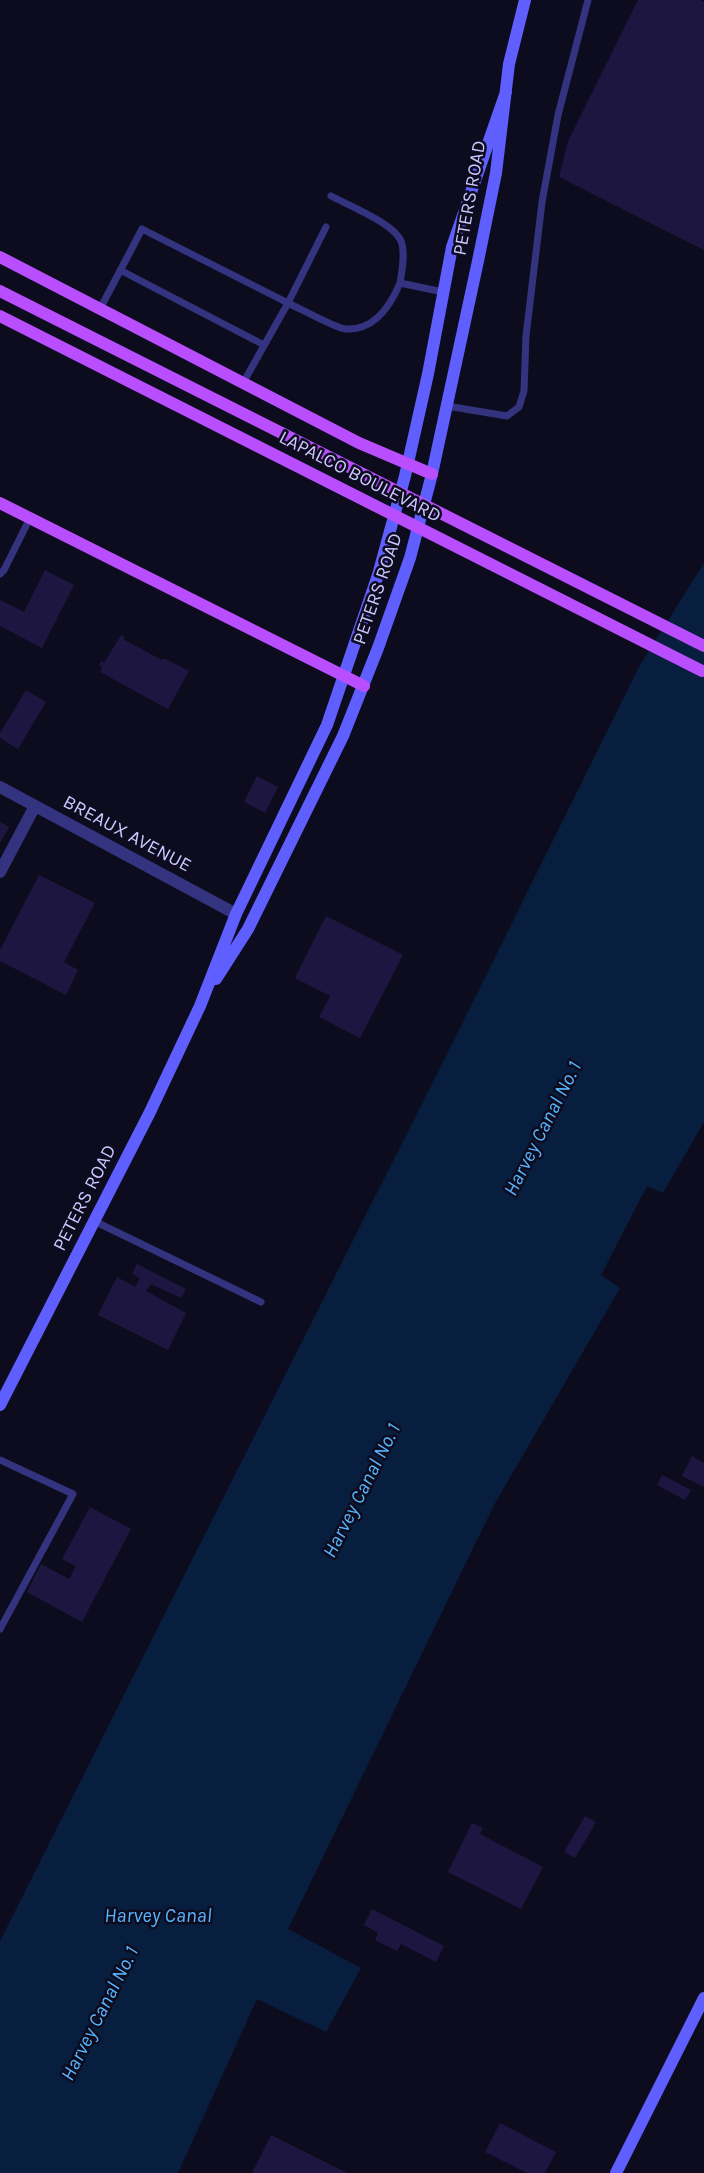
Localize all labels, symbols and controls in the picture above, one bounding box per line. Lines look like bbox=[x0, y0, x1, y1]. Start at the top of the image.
street label: PETERS ROAD bbox=[449, 139, 491, 257]
street label: LAPALCO BOULEVARD bbox=[275, 426, 445, 528]
street label: PETERS ROAD bbox=[348, 530, 408, 648]
street label: BREAUX AVENUE bbox=[59, 791, 195, 877]
water label: Harvey Canal No. 1 bbox=[499, 1058, 587, 1200]
street label: PETERS ROAD bbox=[48, 1141, 122, 1255]
water label: Harvey Canal No. 1 bbox=[318, 1420, 406, 1562]
water label: Harvey Canal bbox=[104, 1904, 212, 1928]
water label: Harvey Canal No. 1 bbox=[56, 1943, 144, 2085]

